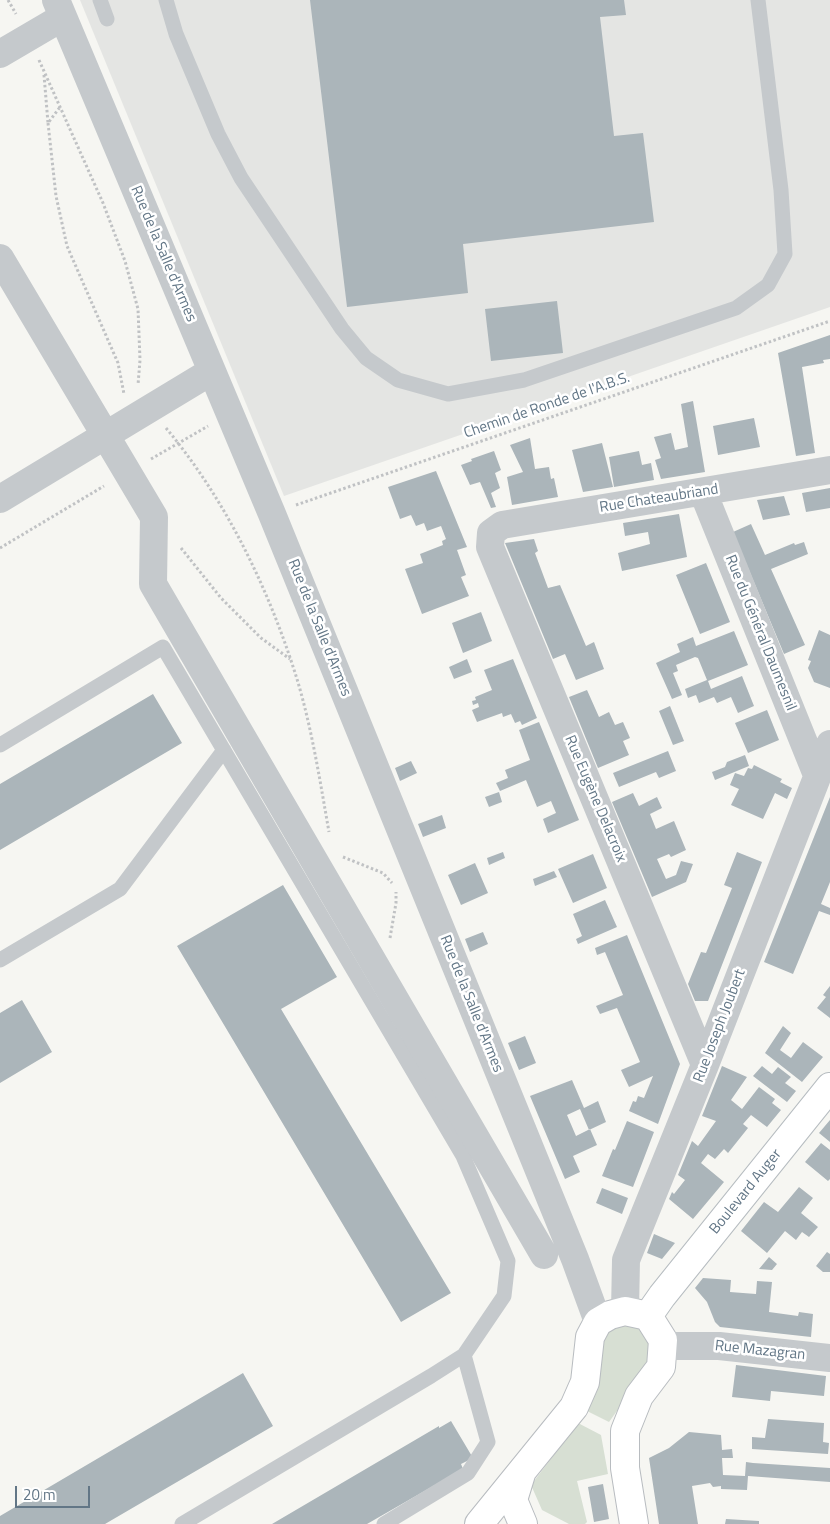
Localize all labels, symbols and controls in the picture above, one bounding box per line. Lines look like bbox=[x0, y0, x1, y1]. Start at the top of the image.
street label: Rue de la Salle d'Armes bbox=[126, 183, 200, 325]
street label: Chemin de Ronde de l'A.B.S. bbox=[462, 369, 632, 443]
street label: Rue Chateaubriand bbox=[598, 481, 720, 517]
street label: Rue du Général Daumesnil bbox=[721, 553, 799, 713]
street label: Rue de la Salle d'Armes bbox=[283, 557, 355, 699]
street label: Rue Eugène Delacroix bbox=[560, 733, 630, 865]
street label: Rue de la Salle d'Armes bbox=[435, 933, 507, 1075]
street label: Rue Joseph Joubert bbox=[690, 967, 750, 1085]
street label: Boulevard Auger bbox=[706, 1146, 786, 1238]
street label: Rue Mazagran bbox=[714, 1337, 806, 1365]
scale bar bbox=[18, 1476, 92, 1508]
text: 20 m bbox=[23, 1483, 56, 1506]

